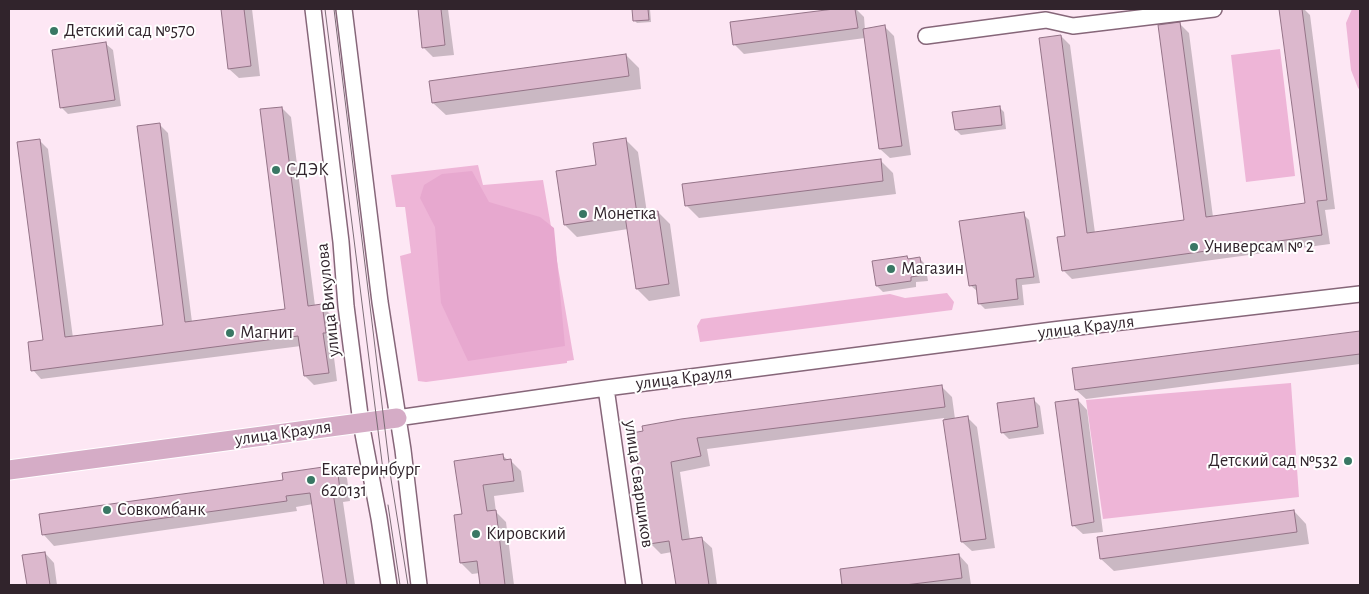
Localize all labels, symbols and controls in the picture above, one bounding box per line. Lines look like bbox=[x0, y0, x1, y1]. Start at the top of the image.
place label: Детский сад №570 bbox=[64, 20, 195, 42]
marker: Детский сад №570 bbox=[48, 25, 60, 37]
place label: СДЭК bbox=[286, 159, 329, 181]
marker: СДЭК bbox=[270, 164, 282, 176]
place label: Монетка bbox=[593, 203, 656, 225]
marker: Монетка bbox=[577, 208, 589, 220]
place label: Универсам № 2 bbox=[1204, 236, 1314, 258]
marker: Универсам № 2 bbox=[1188, 241, 1200, 253]
street label: улица Викулова bbox=[311, 242, 345, 358]
place label: Магазин bbox=[901, 258, 964, 280]
marker: Магазин bbox=[885, 263, 897, 275]
street label: улица Крауля bbox=[1036, 310, 1136, 344]
place label: Магнит bbox=[240, 322, 294, 344]
marker: Магнит bbox=[224, 327, 236, 339]
street label: улица Крауля bbox=[634, 361, 734, 395]
street label: улица Крауля bbox=[233, 416, 333, 450]
street label: улица Сварщиков bbox=[619, 419, 659, 549]
place label: Детский сад №532 bbox=[1208, 450, 1338, 472]
marker: Детский сад №532 bbox=[1342, 455, 1354, 467]
place label: Екатеринбург 620131 bbox=[321, 459, 420, 502]
marker: Екатеринбург 620131 bbox=[305, 474, 317, 486]
place label: Совкомбанк bbox=[117, 499, 206, 521]
marker: Совкомбанк bbox=[101, 504, 113, 516]
place label: Кировский bbox=[486, 523, 566, 545]
marker: Кировский bbox=[470, 528, 482, 540]

